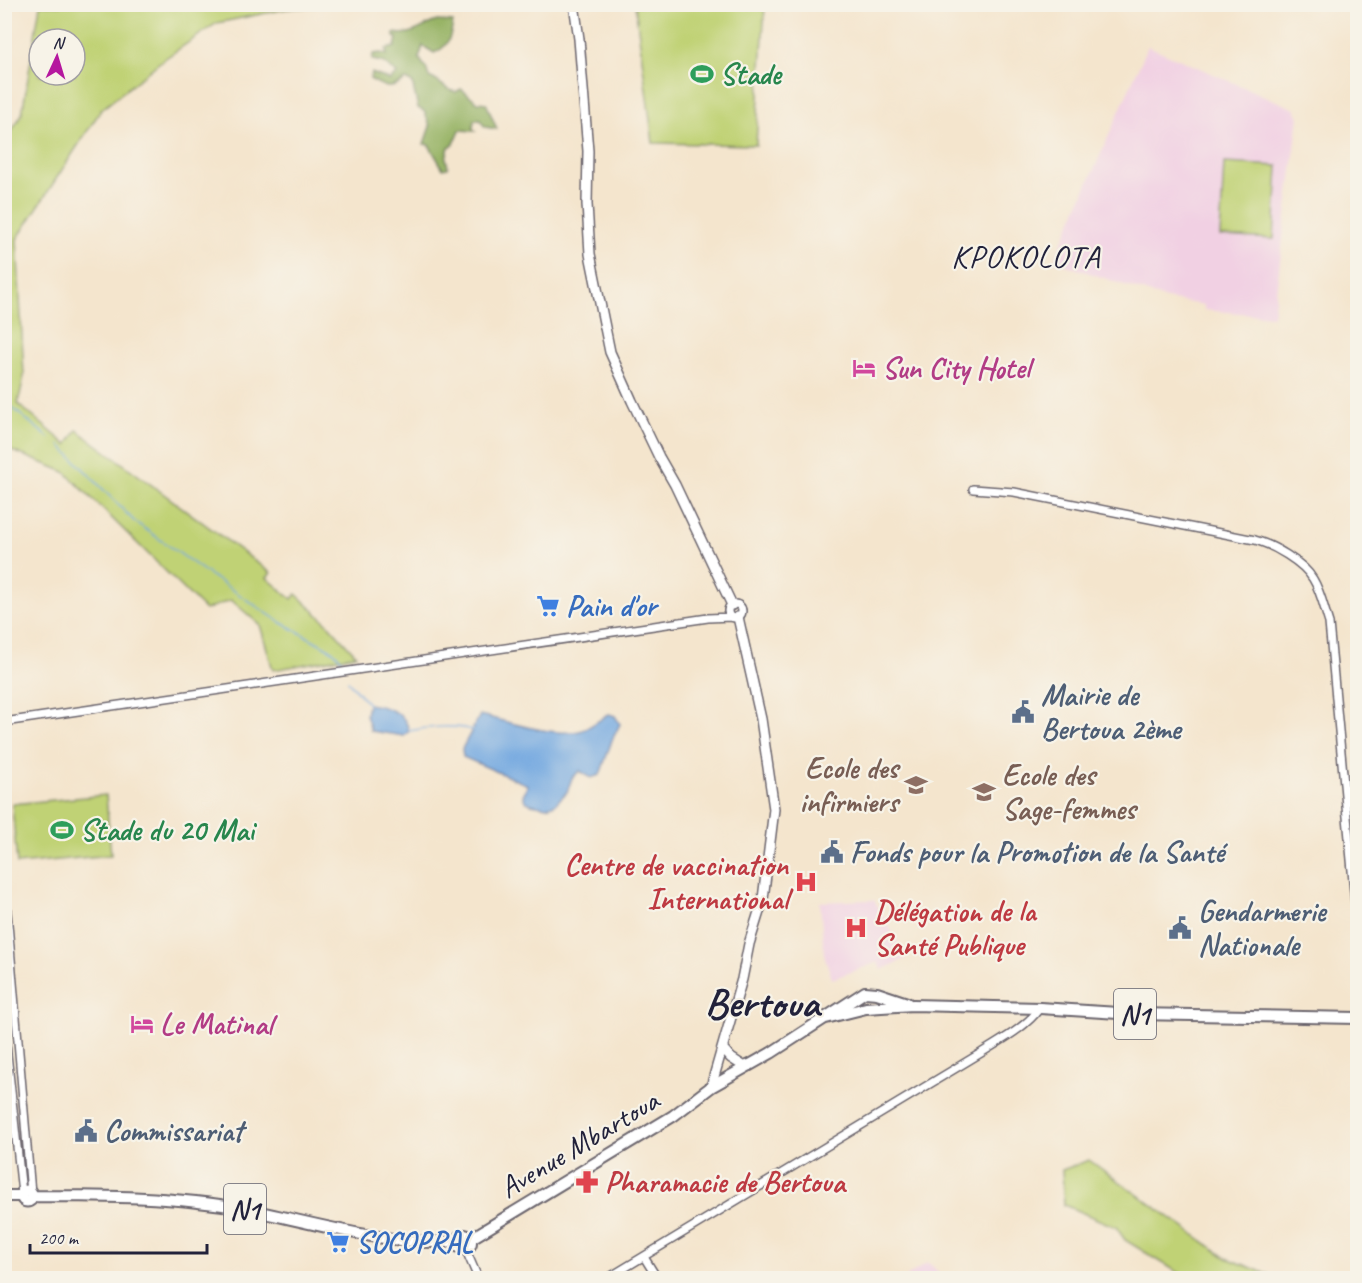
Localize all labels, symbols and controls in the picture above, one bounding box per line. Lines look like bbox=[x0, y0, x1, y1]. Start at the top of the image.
north arrow bbox=[27, 27, 87, 87]
text: N bbox=[52, 33, 67, 54]
place label: Stade bbox=[720, 55, 783, 93]
sports icon: Stade bbox=[689, 61, 715, 87]
district label: KPOKOLOTA bbox=[951, 236, 1101, 277]
place label: Sun City Hotel bbox=[882, 349, 1035, 387]
hotel icon: Sun City Hotel bbox=[851, 355, 877, 381]
place label: Pain d'or bbox=[566, 587, 660, 625]
supermarket icon: Pain d'or bbox=[535, 593, 561, 619]
place label: Mairie de Bertoua 2ème bbox=[1041, 676, 1183, 748]
public building icon: Mairie de Bertoua 2ème bbox=[1010, 699, 1036, 725]
place label: Ecole des infirmiers bbox=[800, 749, 901, 821]
place label: Ecole des Sage-femmes bbox=[1002, 756, 1139, 828]
school or university icon: Ecole des infirmiers bbox=[903, 772, 929, 798]
school or university icon: Ecole des Sage-femmes bbox=[971, 779, 997, 805]
place label: Stade du 20 Mai bbox=[80, 811, 258, 849]
sports icon: Stade du 20 Mai bbox=[49, 817, 75, 843]
place label: Fonds pour la Promotion de la Santé bbox=[850, 833, 1228, 871]
public building icon: Fonds pour la Promotion de la Santé bbox=[819, 839, 845, 865]
place label: Centre de vaccination International bbox=[564, 846, 794, 918]
hospital icon: Centre de vaccination International bbox=[793, 869, 819, 895]
place label: Délégation de la Santé Publique bbox=[874, 892, 1038, 964]
place label: Gendarmerie Nationale bbox=[1198, 892, 1328, 964]
hospital icon: Délégation de la Santé Publique bbox=[843, 915, 869, 941]
public building icon: Gendarmerie Nationale bbox=[1167, 915, 1193, 941]
district label: Bertoua bbox=[705, 977, 823, 1030]
road number: N1 bbox=[1114, 989, 1156, 1039]
place label: Le Matinal bbox=[160, 1005, 278, 1043]
hotel icon: Le Matinal bbox=[129, 1011, 155, 1037]
street label: Avenue Mbartoua bbox=[492, 1081, 667, 1207]
place label: Commissariat bbox=[104, 1112, 248, 1150]
public building icon: Commissariat bbox=[73, 1118, 99, 1144]
place label: Pharamacie de Bertoua bbox=[605, 1163, 847, 1201]
pharmacy icon: Pharamacie de Bertoua bbox=[574, 1169, 600, 1195]
road number: N1 bbox=[224, 1184, 266, 1234]
scale bar bbox=[30, 1217, 207, 1255]
place label: SOCOPRAL bbox=[356, 1223, 474, 1261]
text: 200 m bbox=[39, 1227, 80, 1249]
supermarket icon: SOCOPRAL bbox=[325, 1229, 351, 1255]

